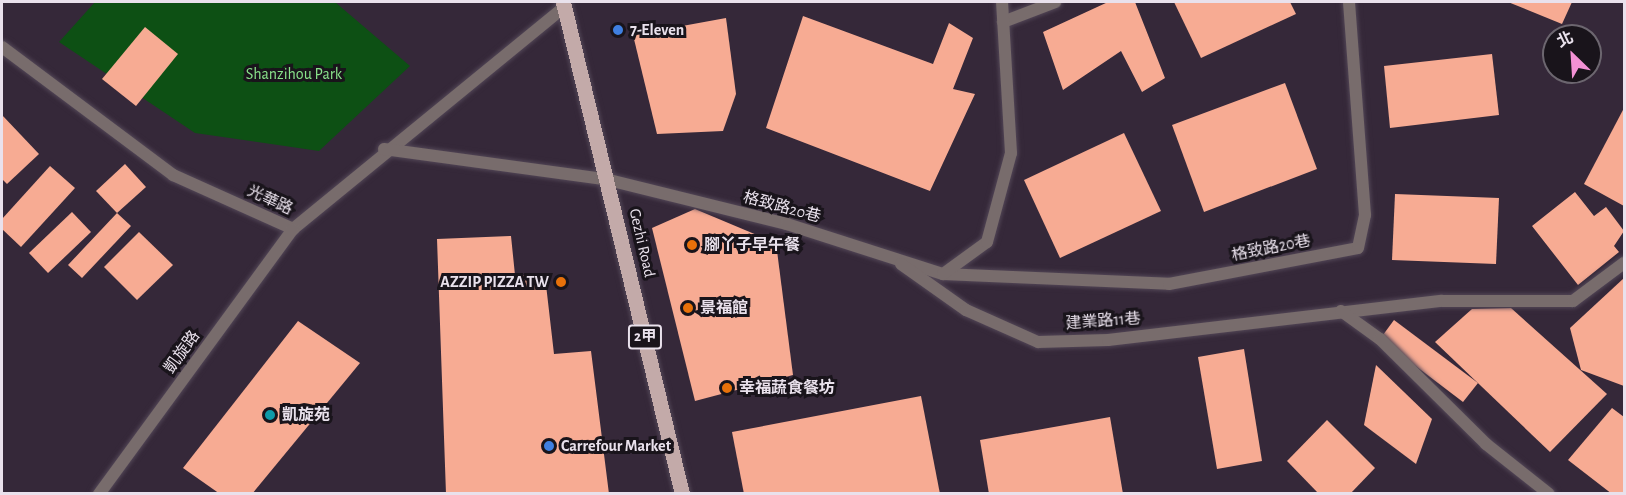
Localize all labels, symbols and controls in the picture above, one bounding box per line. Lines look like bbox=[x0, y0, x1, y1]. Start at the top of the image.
place label: 7-Eleven bbox=[630, 20, 684, 40]
marker: 7-Eleven bbox=[611, 23, 625, 37]
north arrow bbox=[1542, 24, 1602, 84]
text: 北 bbox=[1555, 29, 1576, 50]
park label: Shanzihou Park bbox=[246, 64, 342, 84]
street label: 光華路 bbox=[244, 181, 296, 219]
street label: 格致路20巷 bbox=[741, 187, 823, 227]
street label: Gezhi Road bbox=[625, 207, 659, 279]
street label: 格致路20巷 bbox=[1230, 231, 1312, 265]
place label: 腳丫子早午餐 bbox=[704, 235, 800, 255]
marker: 腳丫子早午餐 bbox=[685, 238, 699, 252]
place label: AZZIP PIZZA TW bbox=[440, 272, 549, 292]
marker: AZZIP PIZZA TW bbox=[554, 275, 568, 289]
place label: 景福館 bbox=[700, 298, 748, 318]
marker: 景福館 bbox=[681, 301, 695, 315]
street label: 建業路11巷 bbox=[1065, 309, 1141, 333]
road number: 2甲 bbox=[627, 325, 663, 349]
street label: 凱旋路 bbox=[160, 327, 204, 377]
place label: 幸福蔬食餐坊 bbox=[739, 378, 835, 398]
marker: 幸福蔬食餐坊 bbox=[720, 381, 734, 395]
place label: 凱旋苑 bbox=[282, 405, 330, 425]
marker: 凱旋苑 bbox=[263, 408, 277, 422]
place label: Carrefour Market bbox=[561, 436, 671, 456]
marker: Carrefour Market bbox=[542, 439, 556, 453]

